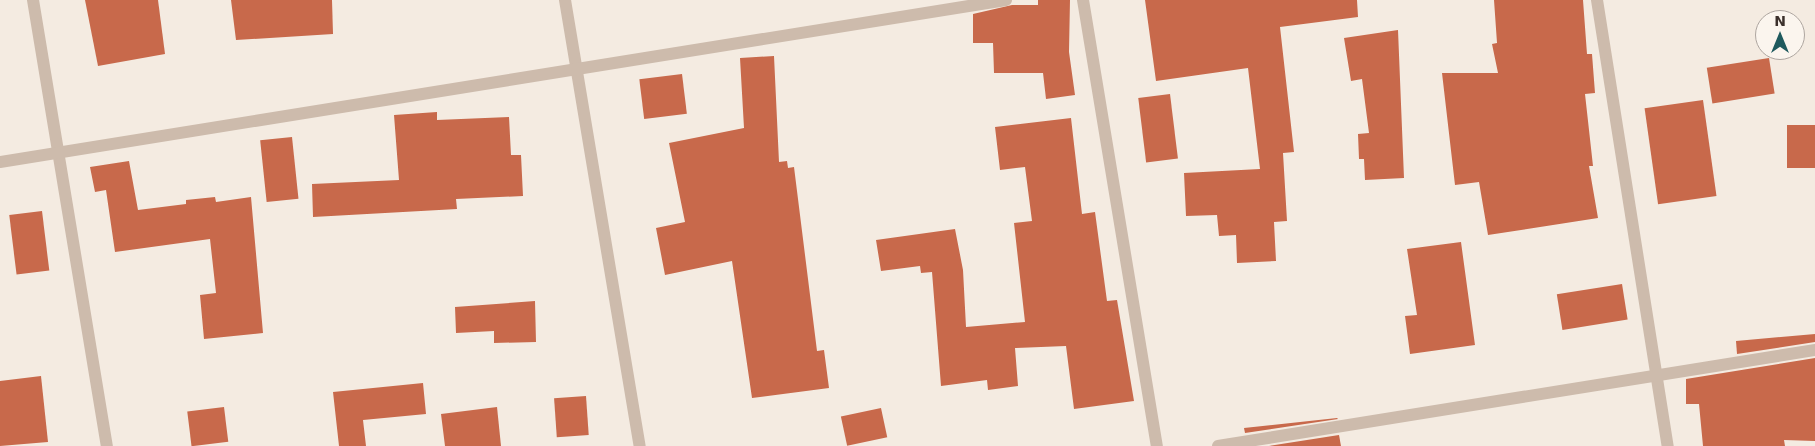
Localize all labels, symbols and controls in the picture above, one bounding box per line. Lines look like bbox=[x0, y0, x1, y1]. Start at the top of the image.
north arrow bbox=[1755, 10, 1805, 60]
text: N bbox=[1774, 13, 1786, 29]

